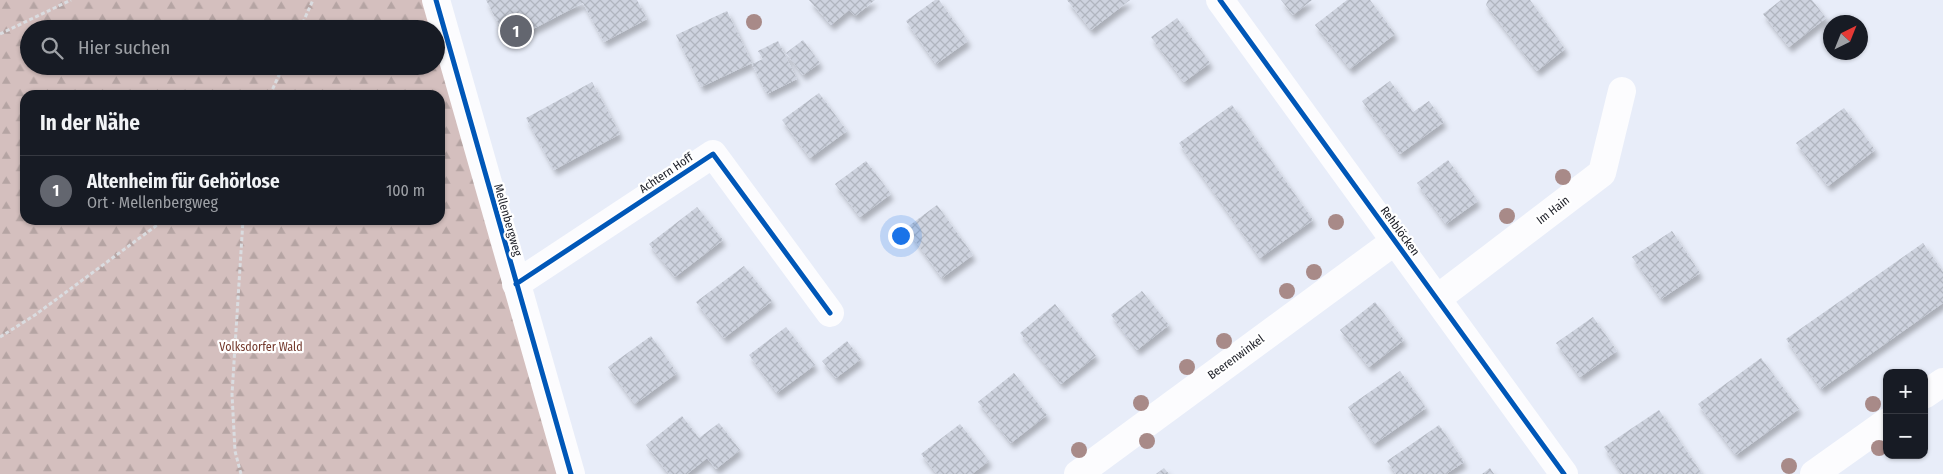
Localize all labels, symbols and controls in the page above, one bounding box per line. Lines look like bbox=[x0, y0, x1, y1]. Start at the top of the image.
pin: 1 bbox=[500, 12, 532, 50]
north arrow bbox=[1823, 15, 1868, 60]
search box bbox=[20, 20, 445, 75]
icon: search bbox=[38, 34, 66, 62]
text: Hier suchen bbox=[78, 36, 170, 59]
text: In der Nähe bbox=[40, 110, 140, 136]
street label: Achtern Hoff bbox=[637, 149, 697, 196]
text: Altenheim für Gehörlose bbox=[87, 170, 280, 193]
text: 1 bbox=[53, 181, 59, 200]
text: 100 m bbox=[386, 181, 425, 200]
street label: Mellenbergweg bbox=[491, 182, 525, 258]
text: Ort · Mellenbergweg bbox=[87, 193, 218, 212]
street label: Im Hain bbox=[1534, 193, 1572, 227]
street label: Rehblöcken bbox=[1377, 204, 1423, 258]
your location bbox=[888, 223, 914, 249]
street label: Beerenwinkel bbox=[1205, 332, 1267, 382]
park label: Volksdorfer Wald bbox=[219, 340, 303, 354]
map controls bbox=[1883, 369, 1928, 459]
button: + bbox=[1883, 369, 1928, 414]
button: − bbox=[1883, 414, 1928, 459]

